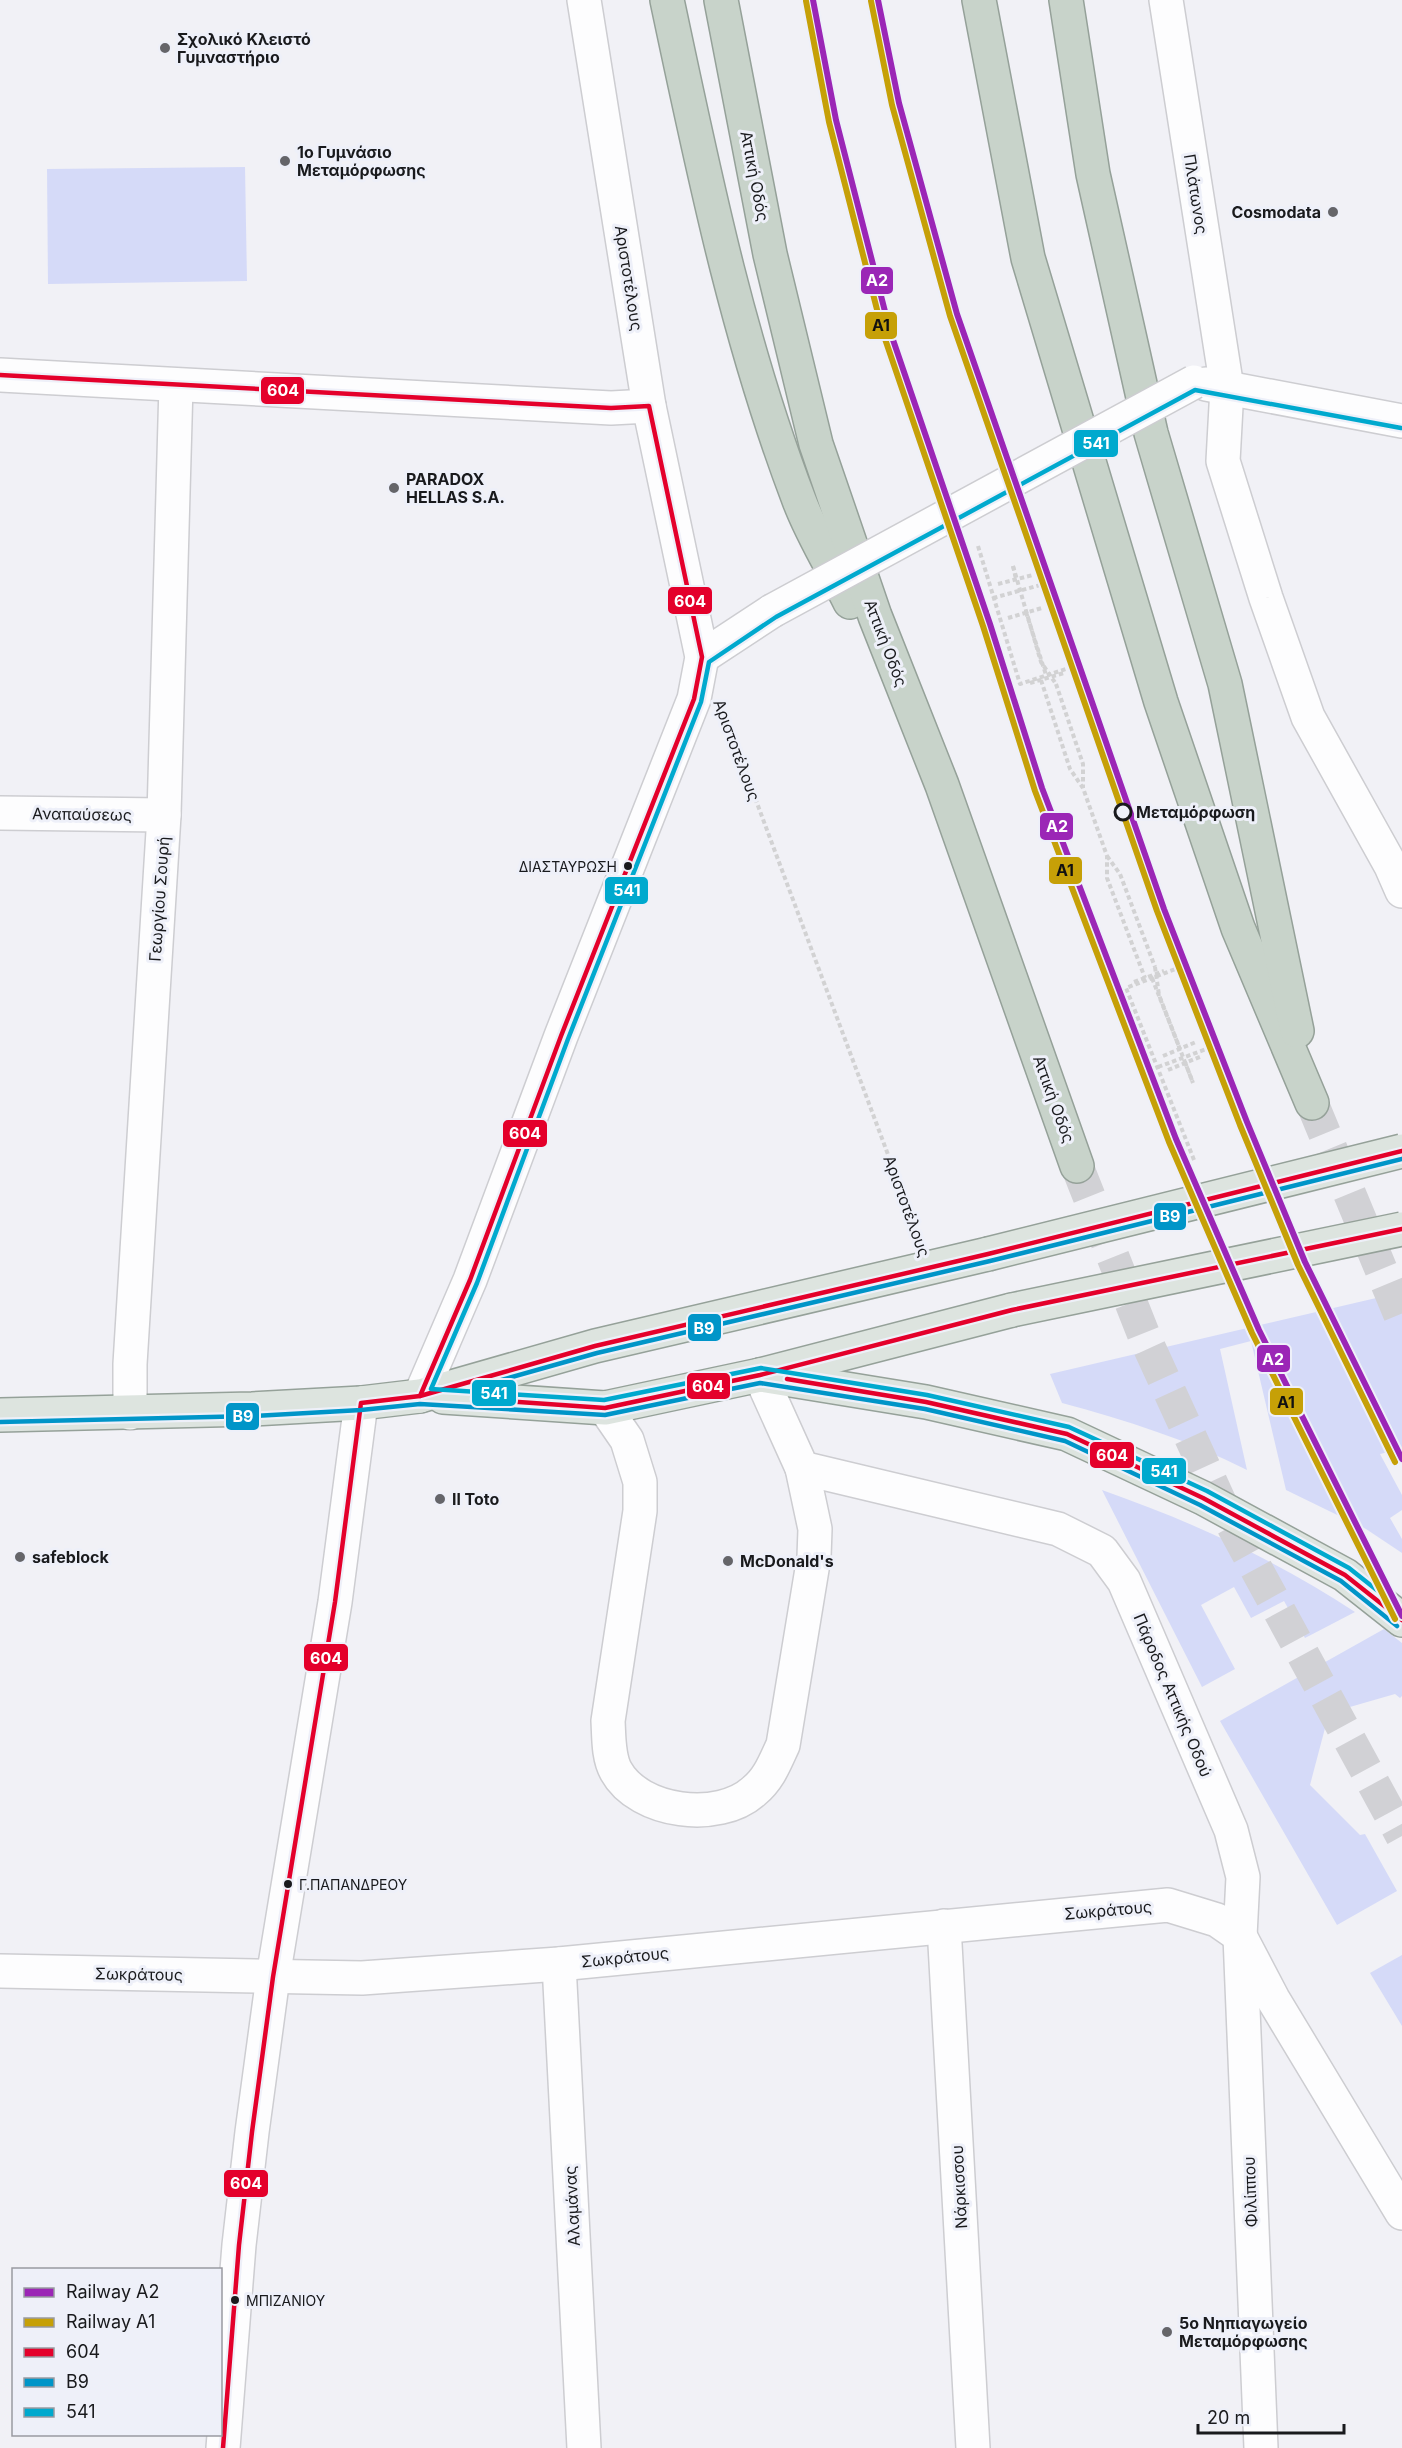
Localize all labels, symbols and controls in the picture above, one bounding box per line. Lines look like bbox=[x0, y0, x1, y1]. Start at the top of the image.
place label: Σχολικό Κλειστό Γυμναστήριο bbox=[177, 29, 311, 67]
marker: Σχολικό Κλειστό Γυμναστήριο bbox=[158, 41, 172, 55]
street label: Αττική Οδός bbox=[736, 129, 774, 223]
place label: 1ο Γυμνάσιο Μεταμόρφωσης bbox=[297, 142, 426, 180]
street label: Πλάτωνος bbox=[1180, 152, 1212, 236]
marker: 1ο Γυμνάσιο Μεταμόρφωσης bbox=[278, 154, 292, 168]
place label: Cosmodata bbox=[1231, 202, 1321, 222]
marker: Cosmodata bbox=[1326, 205, 1340, 219]
street label: Αριστοτέλους bbox=[611, 224, 647, 332]
line badge: A2 bbox=[860, 266, 894, 295]
text: A2 bbox=[866, 270, 888, 290]
line badge: A1 bbox=[864, 311, 898, 340]
text: A1 bbox=[872, 315, 890, 335]
line badge: 604 bbox=[260, 376, 305, 405]
text: 604 bbox=[267, 380, 299, 400]
line badge: 541 bbox=[1073, 429, 1119, 458]
text: 541 bbox=[1082, 433, 1110, 453]
place label: PARADOX HELLAS S.A. bbox=[406, 469, 505, 507]
marker: PARADOX HELLAS S.A. bbox=[387, 481, 401, 495]
line badge: 604 bbox=[667, 586, 713, 615]
text: 604 bbox=[674, 591, 706, 611]
street label: Αττική Οδός bbox=[860, 597, 912, 689]
street label: Αριστοτέλους bbox=[709, 696, 765, 804]
place label: Μεταμόρφωση bbox=[1136, 802, 1255, 822]
street label: Αναπαύσεως bbox=[32, 803, 132, 825]
marker: Μεταμόρφωση bbox=[1114, 803, 1132, 821]
line badge: A2 bbox=[1039, 812, 1074, 841]
text: A2 bbox=[1046, 816, 1068, 836]
street label: Γεωργίου Σουρή bbox=[145, 836, 173, 962]
line badge: A1 bbox=[1048, 856, 1083, 885]
place label: ΔΙΑΣΤΑΥΡΩΣΗ bbox=[519, 858, 617, 875]
marker: ΔΙΑΣΤΑΥΡΩΣΗ bbox=[622, 860, 634, 872]
text: A1 bbox=[1056, 860, 1074, 880]
line badge: 541 bbox=[604, 876, 649, 905]
text: 541 bbox=[613, 880, 641, 900]
street label: Αττική Οδός bbox=[1029, 1052, 1079, 1146]
line badge: 604 bbox=[502, 1119, 548, 1148]
text: 604 bbox=[509, 1123, 541, 1143]
street label: Αριστοτέλους bbox=[879, 1152, 935, 1260]
line badge: Β9 bbox=[1153, 1202, 1187, 1231]
text: Β9 bbox=[1160, 1206, 1180, 1226]
line badge: Β9 bbox=[687, 1313, 722, 1342]
text: Β9 bbox=[694, 1318, 714, 1338]
line badge: A2 bbox=[1256, 1344, 1291, 1373]
text: A2 bbox=[1262, 1349, 1284, 1369]
line badge: 604 bbox=[686, 1372, 731, 1400]
text: 604 bbox=[692, 1376, 724, 1396]
line badge: 541 bbox=[471, 1379, 517, 1407]
text: 541 bbox=[480, 1383, 508, 1403]
line badge: A1 bbox=[1269, 1387, 1304, 1416]
text: A1 bbox=[1277, 1392, 1295, 1412]
line badge: Β9 bbox=[225, 1402, 260, 1431]
text: Β9 bbox=[233, 1406, 253, 1426]
line badge: 604 bbox=[1089, 1441, 1135, 1469]
text: 604 bbox=[1096, 1445, 1128, 1465]
line badge: 541 bbox=[1141, 1457, 1187, 1485]
text: 541 bbox=[1150, 1461, 1178, 1481]
place label: Il Toto bbox=[452, 1489, 500, 1509]
marker: Il Toto bbox=[433, 1492, 447, 1506]
place label: safeblock bbox=[32, 1547, 109, 1567]
marker: safeblock bbox=[13, 1550, 27, 1564]
place label: McDonald's bbox=[740, 1551, 834, 1571]
marker: McDonald's bbox=[721, 1554, 735, 1568]
street label: Πάροδος Αττικής Οδού bbox=[1129, 1610, 1217, 1780]
line badge: 604 bbox=[303, 1643, 349, 1672]
text: 604 bbox=[310, 1648, 342, 1668]
place label: Γ.ΠΑΠΑΝΔΡΕΟΥ bbox=[299, 1876, 408, 1893]
marker: Γ.ΠΑΠΑΝΔΡΕΟΥ bbox=[282, 1878, 294, 1890]
street label: Σωκράτους bbox=[1063, 1896, 1153, 1924]
street label: Σωκράτους bbox=[580, 1942, 670, 1972]
street label: Σωκράτους bbox=[95, 1963, 183, 1985]
street label: Νάρκισσου bbox=[947, 2145, 971, 2229]
street label: Φιλίππου bbox=[1239, 2156, 1261, 2228]
street label: Αλαμάνας bbox=[560, 2165, 584, 2247]
line badge: 604 bbox=[223, 2169, 269, 2198]
text: 604 bbox=[230, 2173, 262, 2193]
legend bbox=[12, 2268, 222, 2436]
text: Railway A2 bbox=[66, 2281, 159, 2302]
place label: ΜΠΙΖΑΝΙΟΥ bbox=[246, 2292, 326, 2309]
marker: ΜΠΙΖΑΝΙΟΥ bbox=[229, 2294, 241, 2306]
text: Railway A1 bbox=[66, 2311, 155, 2332]
place label: 5ο Νηπιαγωγείο Μεταμόρφωσης bbox=[1179, 2313, 1308, 2351]
marker: 5ο Νηπιαγωγείο Μεταμόρφωσης bbox=[1160, 2325, 1174, 2339]
text: 604 bbox=[66, 2341, 100, 2362]
text: Β9 bbox=[66, 2371, 89, 2392]
scale bar bbox=[1198, 2397, 1344, 2435]
text: 541 bbox=[66, 2401, 96, 2422]
text: 20 m bbox=[1207, 2407, 1250, 2428]

